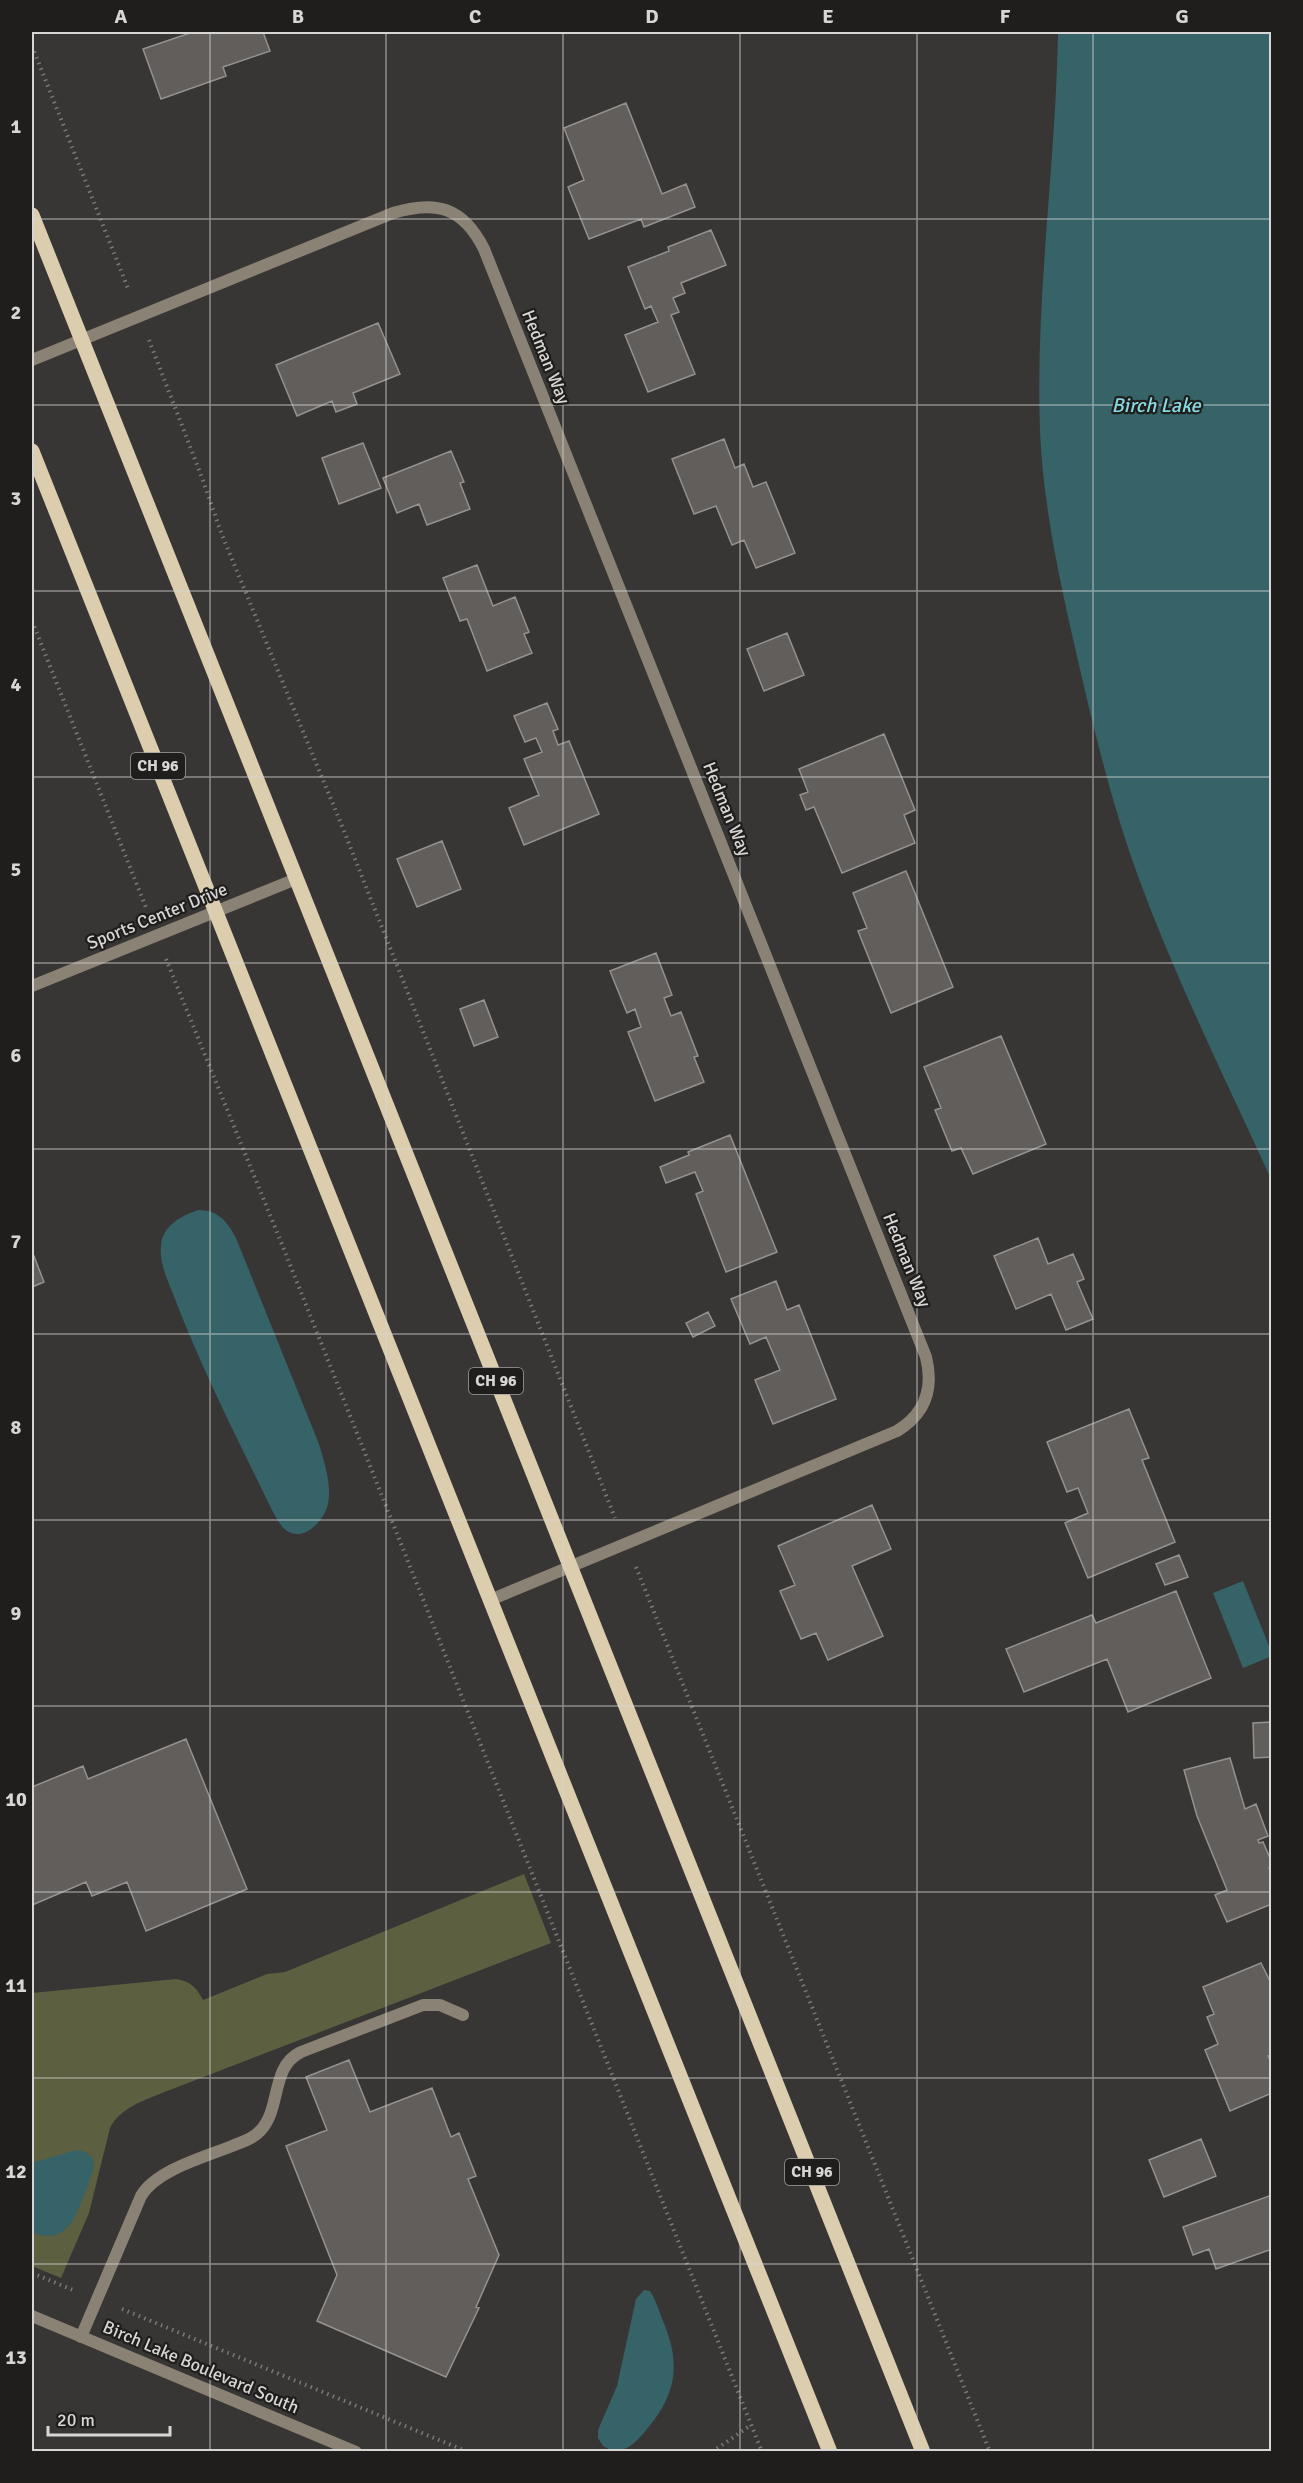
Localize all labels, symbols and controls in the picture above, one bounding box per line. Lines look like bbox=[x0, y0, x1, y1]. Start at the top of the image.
text: A bbox=[115, 4, 128, 29]
text: B bbox=[292, 4, 304, 29]
text: C bbox=[469, 4, 481, 29]
text: D bbox=[645, 4, 659, 29]
text: E bbox=[822, 4, 834, 29]
text: F bbox=[1000, 4, 1011, 29]
text: G bbox=[1175, 4, 1189, 29]
text: 1 bbox=[11, 114, 22, 139]
text: 2 bbox=[11, 300, 21, 325]
street label: Hedman Way bbox=[517, 307, 575, 408]
water label: Birch Lake bbox=[1111, 393, 1202, 418]
text: 3 bbox=[11, 486, 21, 511]
text: 4 bbox=[11, 672, 22, 697]
road number: CH 96 bbox=[131, 753, 185, 779]
street label: Hedman Way bbox=[698, 759, 756, 860]
text: 5 bbox=[11, 857, 21, 882]
street label: Sports Center Drive bbox=[84, 878, 230, 954]
text: 6 bbox=[11, 1043, 22, 1068]
street label: Hedman Way bbox=[878, 1210, 936, 1311]
text: 7 bbox=[11, 1229, 22, 1254]
road number: CH 96 bbox=[469, 1368, 523, 1394]
text: 8 bbox=[11, 1415, 22, 1440]
text: 9 bbox=[11, 1601, 22, 1626]
text: 10 bbox=[5, 1787, 27, 1812]
text: 11 bbox=[5, 1973, 27, 1998]
text: 12 bbox=[5, 2159, 27, 2184]
road number: CH 96 bbox=[785, 2159, 839, 2185]
street label: Birch Lake Boulevard South bbox=[100, 2316, 302, 2418]
text: 13 bbox=[5, 2345, 27, 2370]
scale bar bbox=[48, 2399, 170, 2437]
text: 20 m bbox=[57, 2409, 95, 2431]

